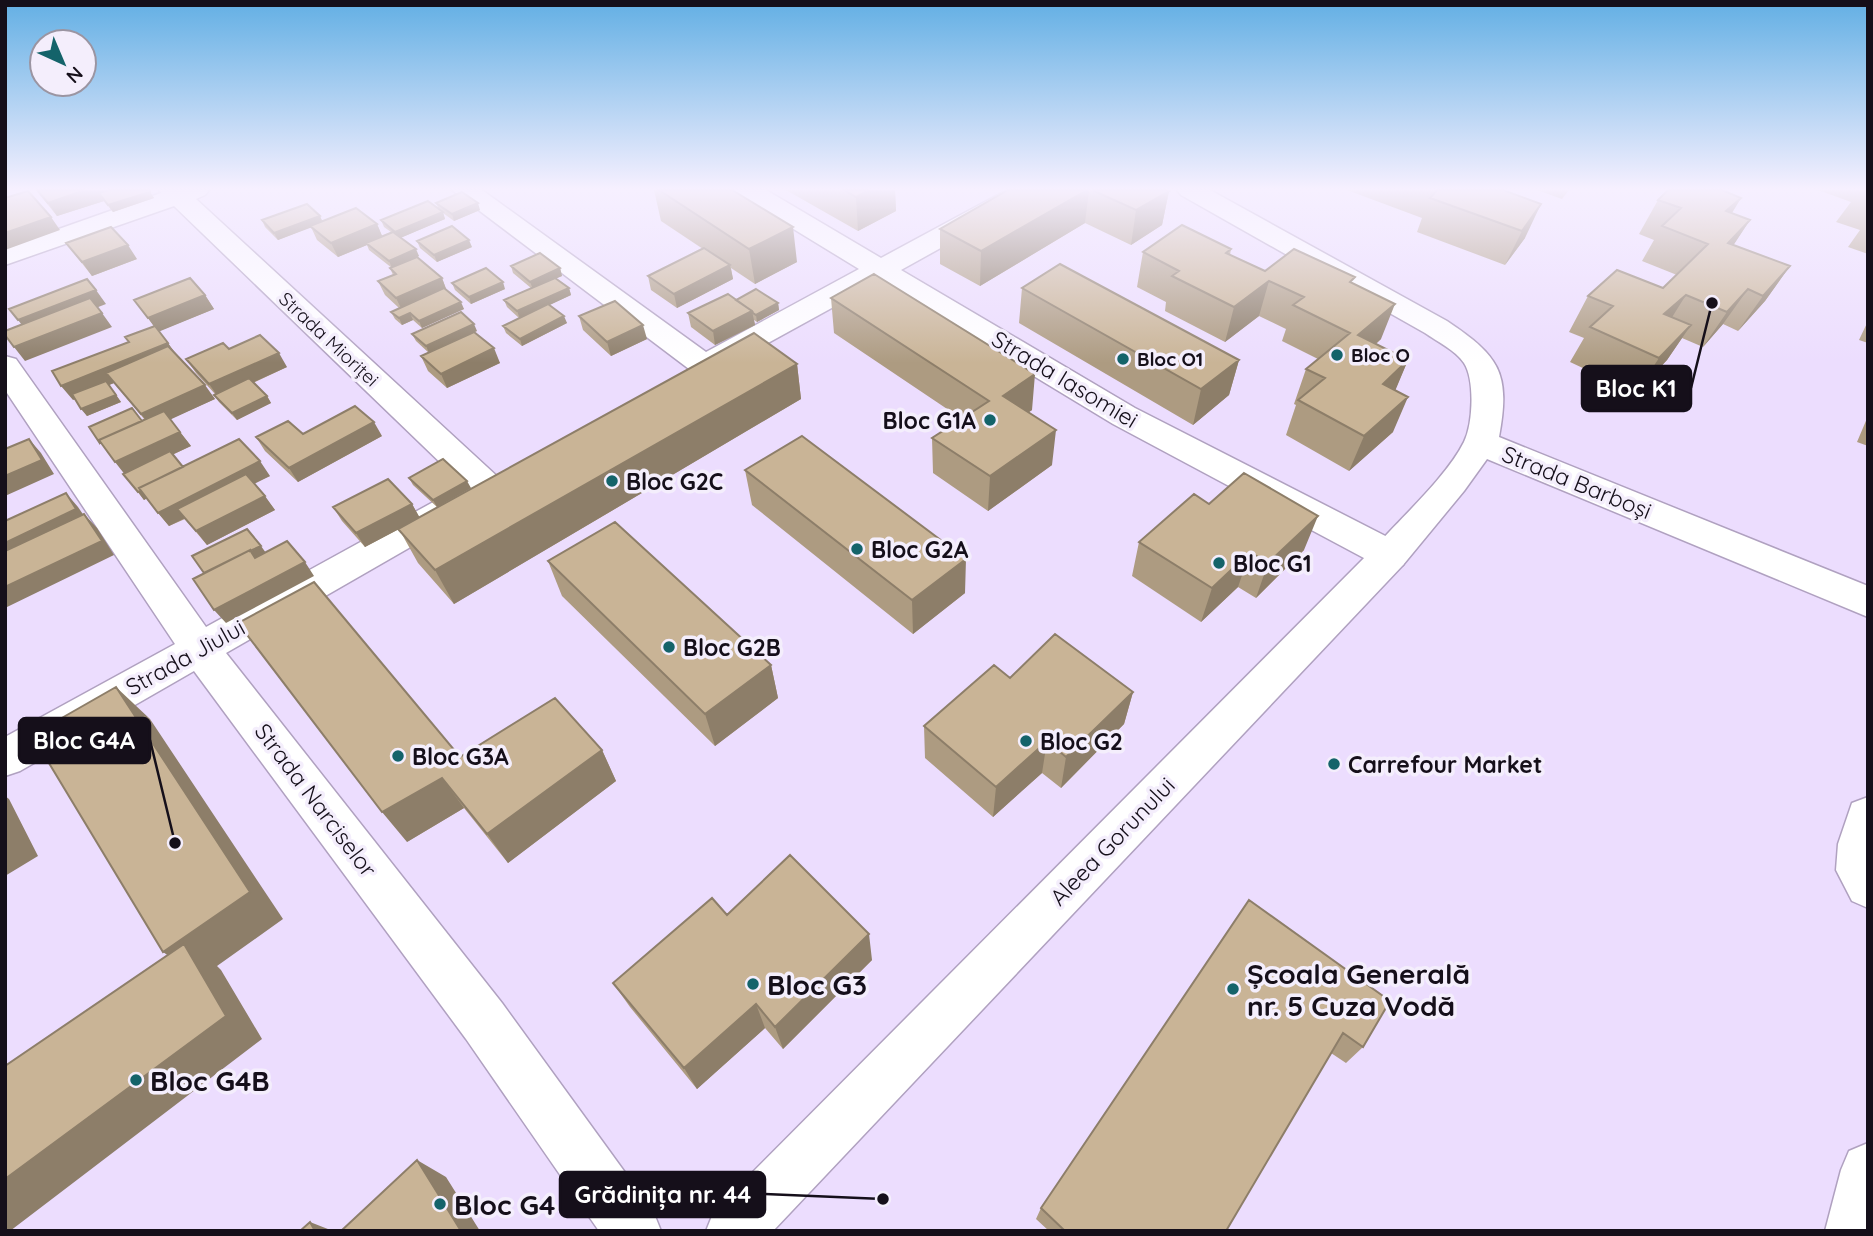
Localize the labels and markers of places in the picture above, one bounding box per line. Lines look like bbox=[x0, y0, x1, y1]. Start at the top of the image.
place label: Bloc O bbox=[1351, 343, 1410, 367]
place label: Bloc O1 bbox=[1137, 347, 1203, 371]
marker: Bloc O bbox=[1329, 347, 1345, 363]
marker: Bloc O1 bbox=[1115, 351, 1131, 367]
callout: Bloc K1 bbox=[1582, 366, 1691, 411]
place label: Bloc G1A bbox=[883, 406, 976, 435]
marker: Bloc G1A bbox=[982, 412, 998, 428]
place label: Bloc G2C bbox=[626, 467, 723, 496]
marker: Bloc G2C bbox=[604, 473, 620, 489]
place label: Bloc G2A bbox=[871, 535, 969, 564]
marker: Bloc G2A bbox=[849, 541, 865, 557]
place label: Bloc G1 bbox=[1233, 549, 1312, 578]
marker: Bloc G1 bbox=[1211, 555, 1227, 571]
place label: Bloc G2B bbox=[683, 633, 781, 662]
marker: Bloc G2B bbox=[661, 639, 677, 655]
callout: Bloc G4A bbox=[19, 718, 150, 763]
place label: Bloc G2 bbox=[1040, 727, 1123, 756]
marker: Bloc G2 bbox=[1018, 733, 1034, 749]
place label: Bloc G3A bbox=[412, 742, 509, 771]
marker: Bloc G3A bbox=[390, 748, 406, 764]
place label: Carrefour Market bbox=[1348, 750, 1542, 779]
marker: Carrefour Market bbox=[1326, 756, 1342, 772]
place label: Școala Generală nr. 5 Cuza Vodă bbox=[1247, 956, 1470, 1023]
place label: Bloc G3 bbox=[767, 967, 867, 1002]
marker: Bloc G3 bbox=[745, 976, 761, 992]
marker: Școala Generală nr. 5 Cuza Vodă bbox=[1225, 981, 1241, 997]
place label: Bloc G4B bbox=[150, 1063, 270, 1098]
marker: Bloc G4B bbox=[128, 1072, 144, 1088]
callout: Grădinița nr. 44 bbox=[560, 1172, 765, 1217]
place label: Bloc G4 bbox=[454, 1187, 555, 1222]
marker: Bloc G4 bbox=[432, 1196, 448, 1212]

